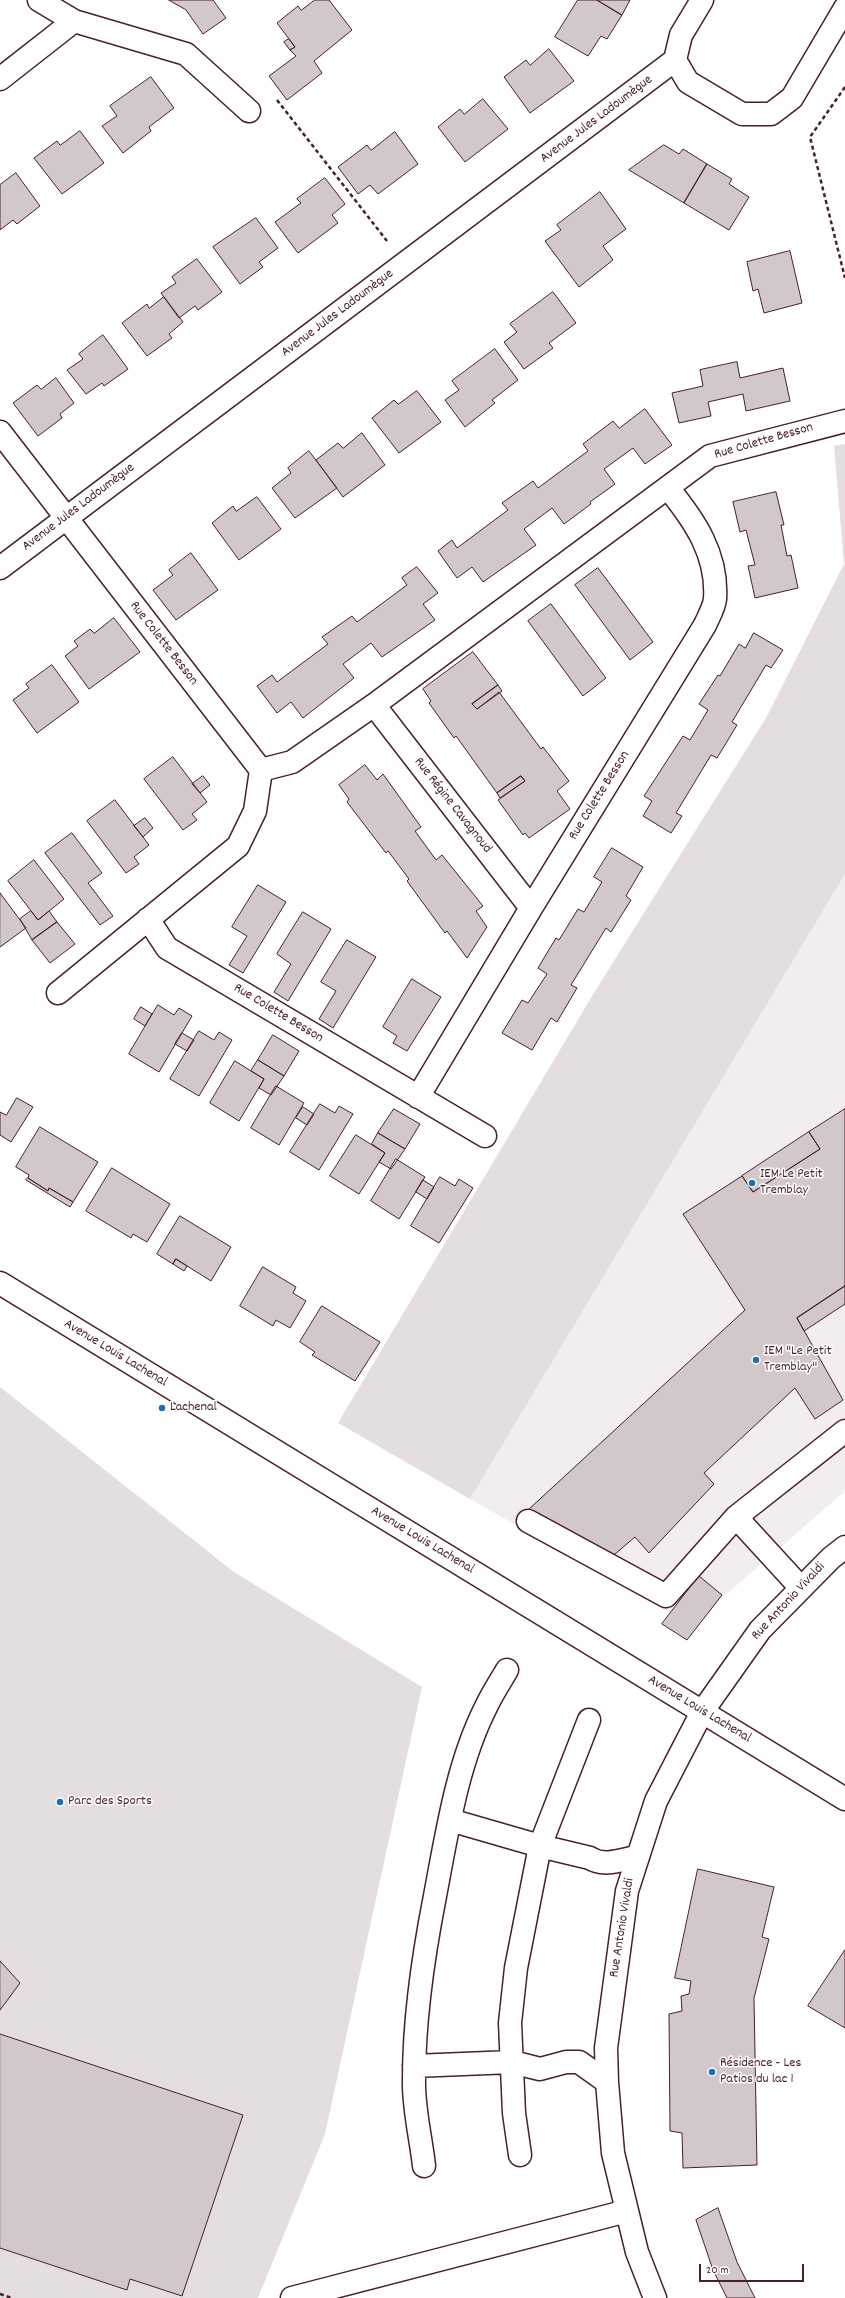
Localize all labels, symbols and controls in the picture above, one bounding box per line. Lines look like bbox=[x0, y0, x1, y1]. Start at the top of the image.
street label: Avenue Jules Ladoumègue bbox=[538, 72, 656, 168]
street label: Avenue Jules Ladoumègue bbox=[279, 266, 397, 362]
street label: Rue Colette Besson bbox=[713, 420, 815, 464]
street label: Avenue Jules Ladoumègue bbox=[20, 460, 138, 556]
street label: Rue Colette Besson bbox=[125, 599, 201, 689]
street label: Rue Colette Besson bbox=[566, 748, 634, 844]
street label: Rue Régine Cavagnoud bbox=[409, 755, 495, 857]
street label: Rue Colette Besson bbox=[230, 981, 326, 1047]
place label: IEM Le Petit Tremblay bbox=[760, 1167, 823, 1200]
marker: IEM Le Petit Tremblay bbox=[747, 1178, 757, 1188]
street label: Avenue Louis Lachenal bbox=[60, 1316, 170, 1392]
place label: IEM "Le Petit Tremblay" bbox=[764, 1344, 832, 1376]
marker: IEM "Le Petit Tremblay" bbox=[751, 1355, 761, 1365]
place label: Lachenal bbox=[170, 1400, 217, 1416]
marker: Lachenal bbox=[157, 1403, 167, 1413]
street label: Avenue Louis Lachenal bbox=[367, 1503, 477, 1579]
street label: Rue Antonio Vivaldi bbox=[749, 1560, 829, 1644]
street label: Avenue Louis Lachenal bbox=[644, 1672, 754, 1748]
place label: Parc des Sports bbox=[68, 1794, 152, 1810]
marker: Parc des Sports bbox=[55, 1797, 65, 1807]
street label: Rue Antonio Vivaldi bbox=[607, 1877, 639, 1979]
place label: Résidence - Les Patios du lac 1 bbox=[720, 2056, 801, 2088]
marker: Résidence - Les Patios du lac 1 bbox=[707, 2067, 717, 2077]
scale bar bbox=[701, 2256, 806, 2282]
text: 20 m bbox=[706, 2262, 729, 2279]

